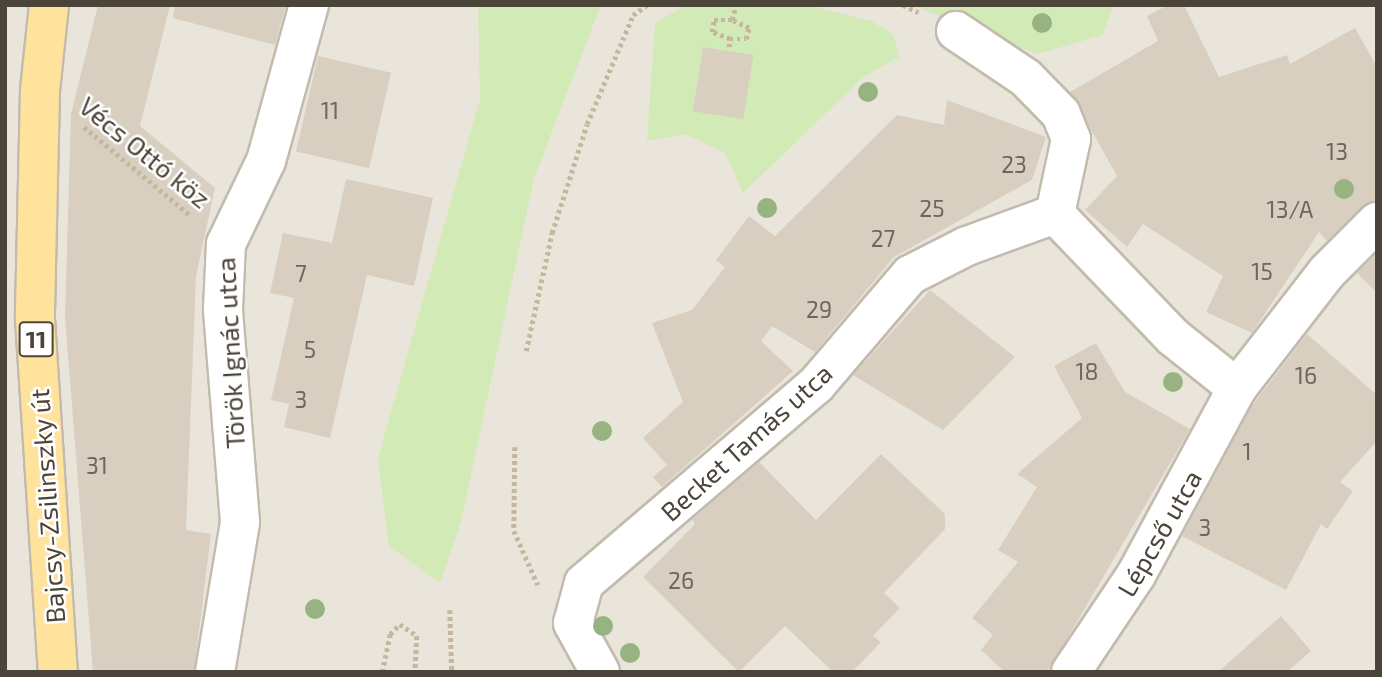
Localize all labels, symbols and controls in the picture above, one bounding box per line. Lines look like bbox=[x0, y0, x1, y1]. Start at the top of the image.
street label: Vécs Ottó köz bbox=[73, 90, 217, 214]
house number: 11 bbox=[321, 96, 339, 124]
house number: 13 bbox=[1326, 137, 1348, 165]
house number: 23 bbox=[1001, 150, 1027, 178]
house number: 25 bbox=[919, 194, 945, 222]
house number: 13/A bbox=[1267, 195, 1313, 223]
house number: 27 bbox=[871, 224, 895, 252]
street label: Török Ignác utca bbox=[209, 256, 251, 450]
house number: 15 bbox=[1251, 257, 1273, 285]
house number: 7 bbox=[295, 259, 307, 287]
house number: 29 bbox=[806, 295, 832, 323]
road number: 11 bbox=[19, 318, 54, 360]
house number: 5 bbox=[304, 335, 316, 363]
street label: Becket Tamás utca bbox=[654, 357, 838, 527]
house number: 18 bbox=[1075, 357, 1099, 385]
house number: 16 bbox=[1295, 361, 1317, 389]
house number: 3 bbox=[295, 385, 307, 413]
street label: Bajcsy-Zsilinszky út bbox=[23, 387, 71, 625]
house number: 1 bbox=[1242, 437, 1252, 465]
house number: 31 bbox=[86, 451, 108, 479]
street label: Lépcső utca bbox=[1110, 464, 1208, 602]
house number: 3 bbox=[1199, 513, 1211, 541]
house number: 26 bbox=[668, 566, 694, 594]

